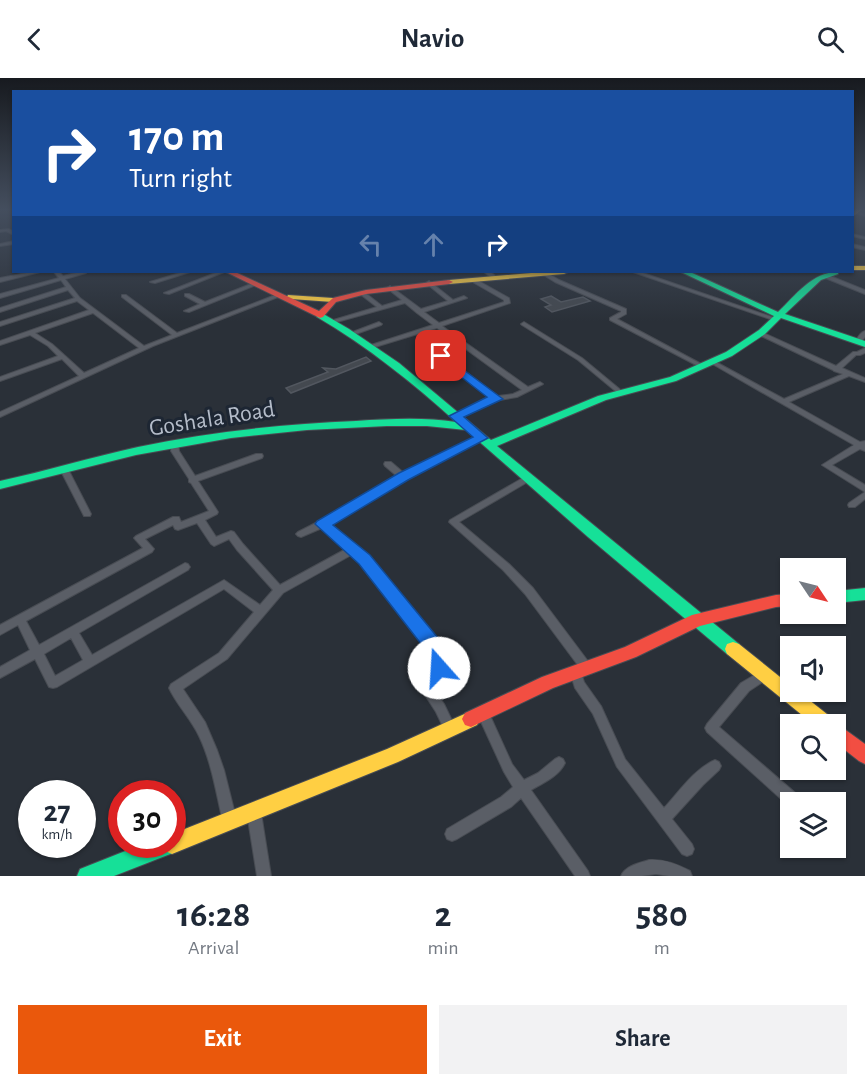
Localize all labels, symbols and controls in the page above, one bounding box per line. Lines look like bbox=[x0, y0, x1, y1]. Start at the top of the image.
icon: back bbox=[18, 23, 51, 56]
icon: search bbox=[814, 23, 847, 56]
text: Navio bbox=[401, 25, 464, 52]
icon: right bbox=[30, 114, 108, 192]
text: 170 m bbox=[129, 116, 224, 158]
text: Turn right bbox=[129, 165, 232, 192]
icon: left bbox=[354, 228, 387, 261]
icon: ahead bbox=[417, 228, 450, 261]
icon: right bbox=[480, 228, 513, 261]
pin bbox=[415, 330, 466, 381]
icon: arrive bbox=[424, 339, 457, 372]
street label: Goshala Road bbox=[148, 397, 277, 441]
north arrow bbox=[780, 558, 846, 624]
map controls bbox=[780, 558, 846, 858]
position arrow bbox=[407, 636, 471, 700]
button: sound bbox=[780, 636, 846, 702]
button: search bbox=[780, 714, 846, 780]
speed limit sign: 30 bbox=[108, 780, 186, 858]
button: layers bbox=[780, 792, 846, 858]
text: 27 bbox=[43, 797, 71, 827]
text: km/h bbox=[42, 827, 72, 842]
text: 16:28 bbox=[177, 897, 250, 933]
text: 2 bbox=[435, 897, 452, 933]
text: 580 bbox=[636, 897, 688, 933]
text: Arrival bbox=[188, 938, 239, 958]
text: min bbox=[428, 938, 459, 958]
text: m bbox=[654, 938, 670, 958]
button: Exit bbox=[18, 1005, 427, 1074]
button: Share bbox=[439, 1005, 847, 1074]

